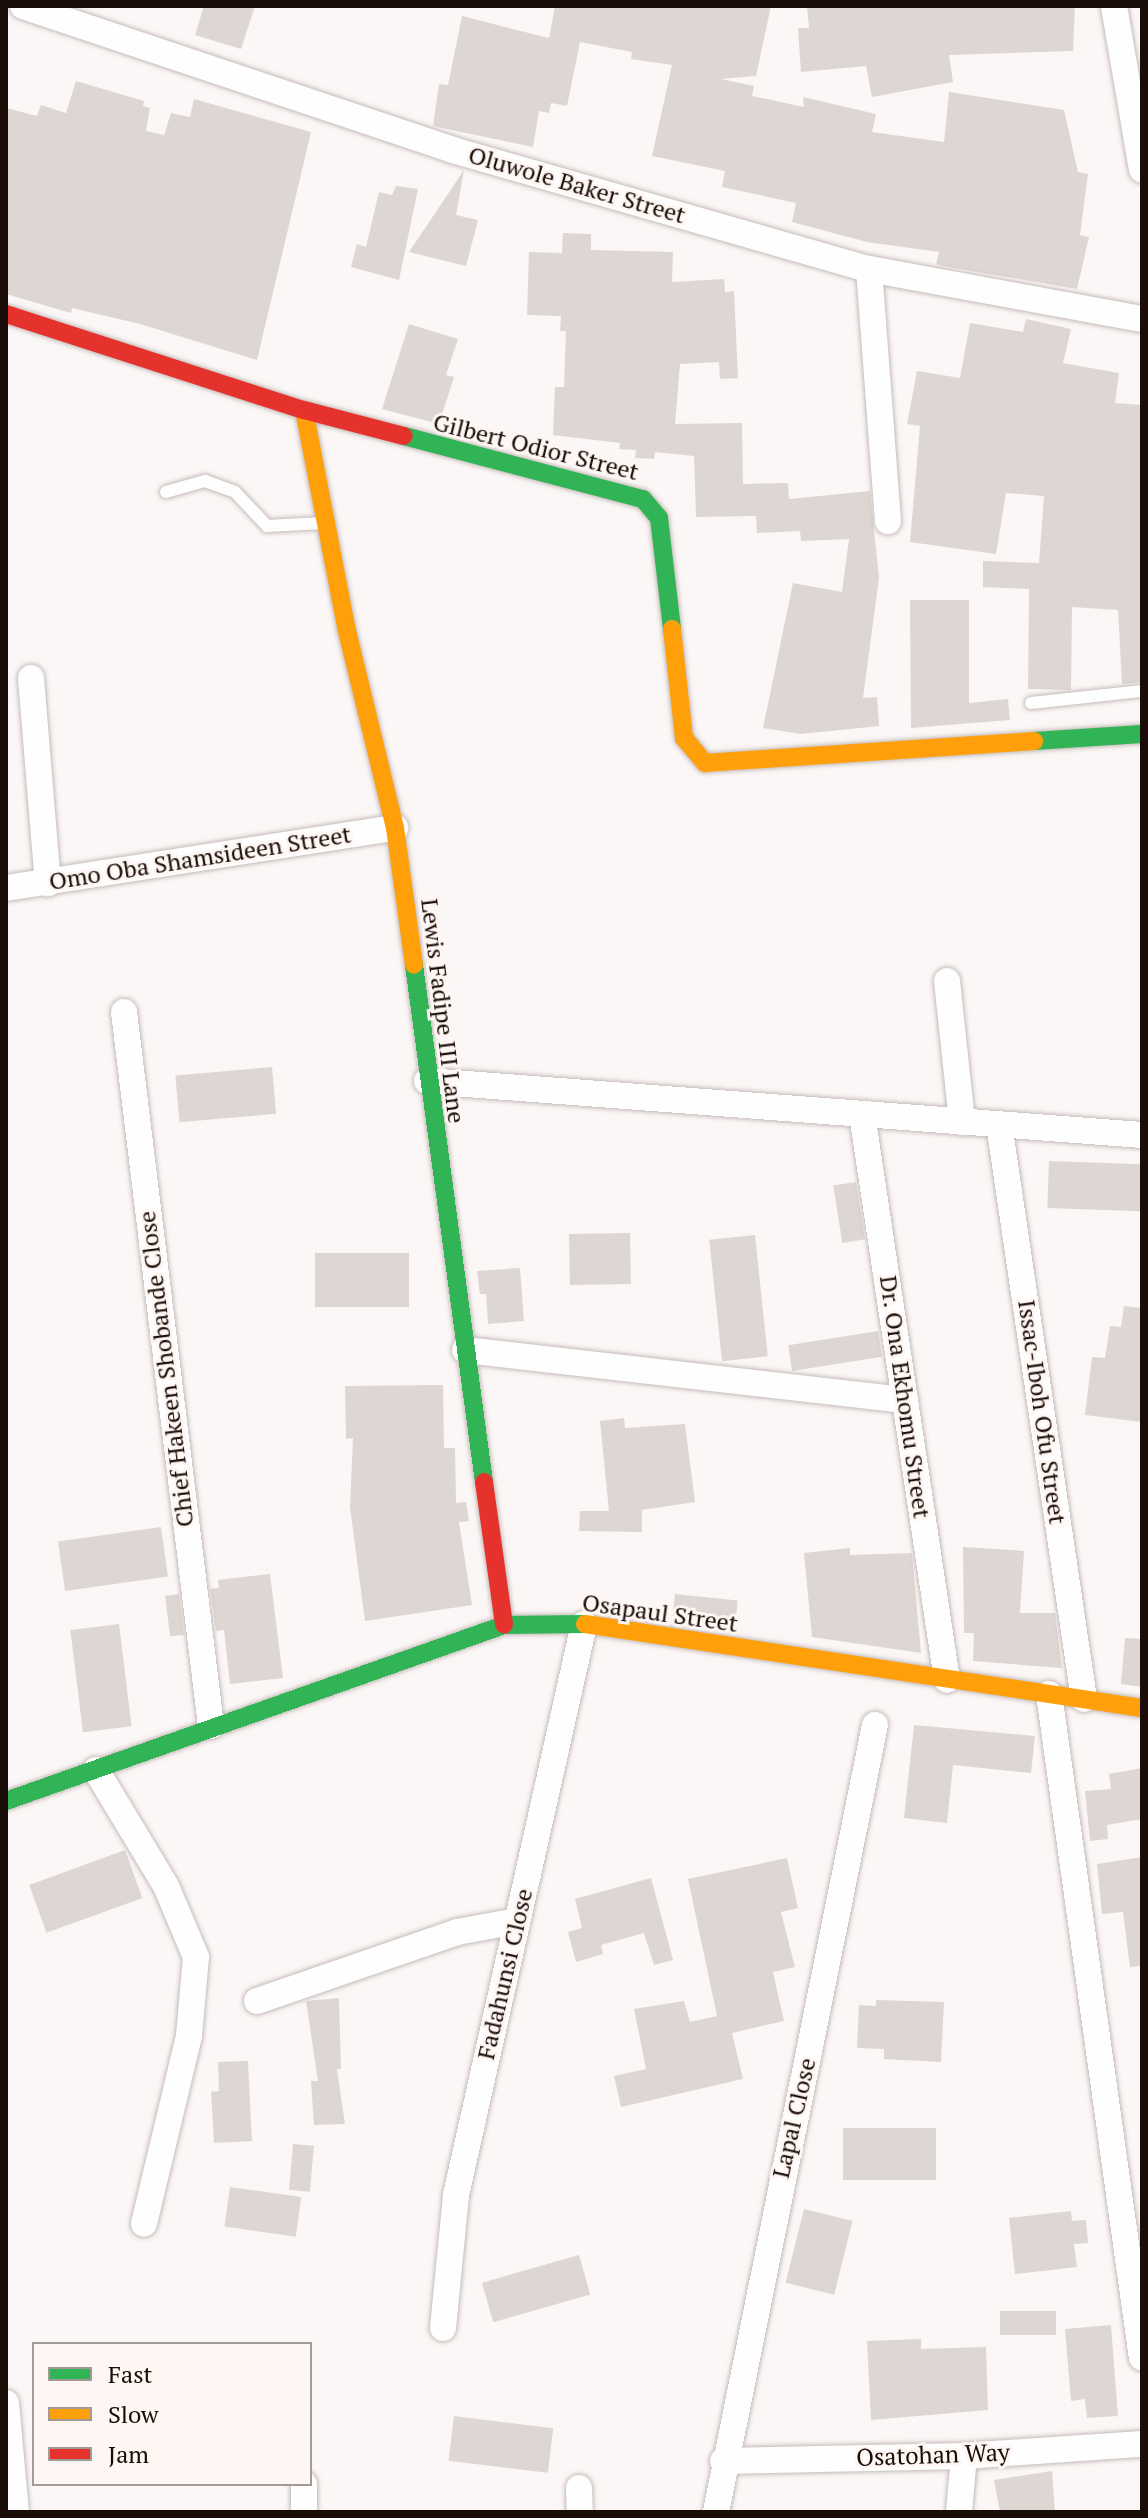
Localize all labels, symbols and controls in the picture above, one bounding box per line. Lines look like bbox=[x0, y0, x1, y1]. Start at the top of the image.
street label: Oluwole Baker Street bbox=[465, 140, 689, 230]
street label: Gilbert Odior Street bbox=[430, 408, 642, 486]
street label: Omo Oba Shamsideen Street bbox=[47, 820, 353, 896]
street label: Lewis Fadipe III Lane bbox=[415, 897, 471, 1125]
street label: Chief Hakeen Shobande Close bbox=[132, 1209, 200, 1529]
street label: Dr. Ona Ekhomu Street bbox=[874, 1273, 936, 1521]
street label: Issac-Iboh Ofu Street bbox=[1012, 1298, 1072, 1526]
street label: Osapaul Street bbox=[580, 1588, 740, 1638]
street label: Fadahunsi Close bbox=[471, 1886, 539, 2062]
street label: Lapal Close bbox=[766, 2055, 822, 2181]
legend bbox=[32, 2342, 312, 2486]
text: Fast bbox=[108, 2358, 152, 2390]
text: Slow bbox=[108, 2398, 159, 2430]
text: Jam bbox=[108, 2438, 149, 2470]
street label: Osatohan Way bbox=[856, 2438, 1010, 2472]

